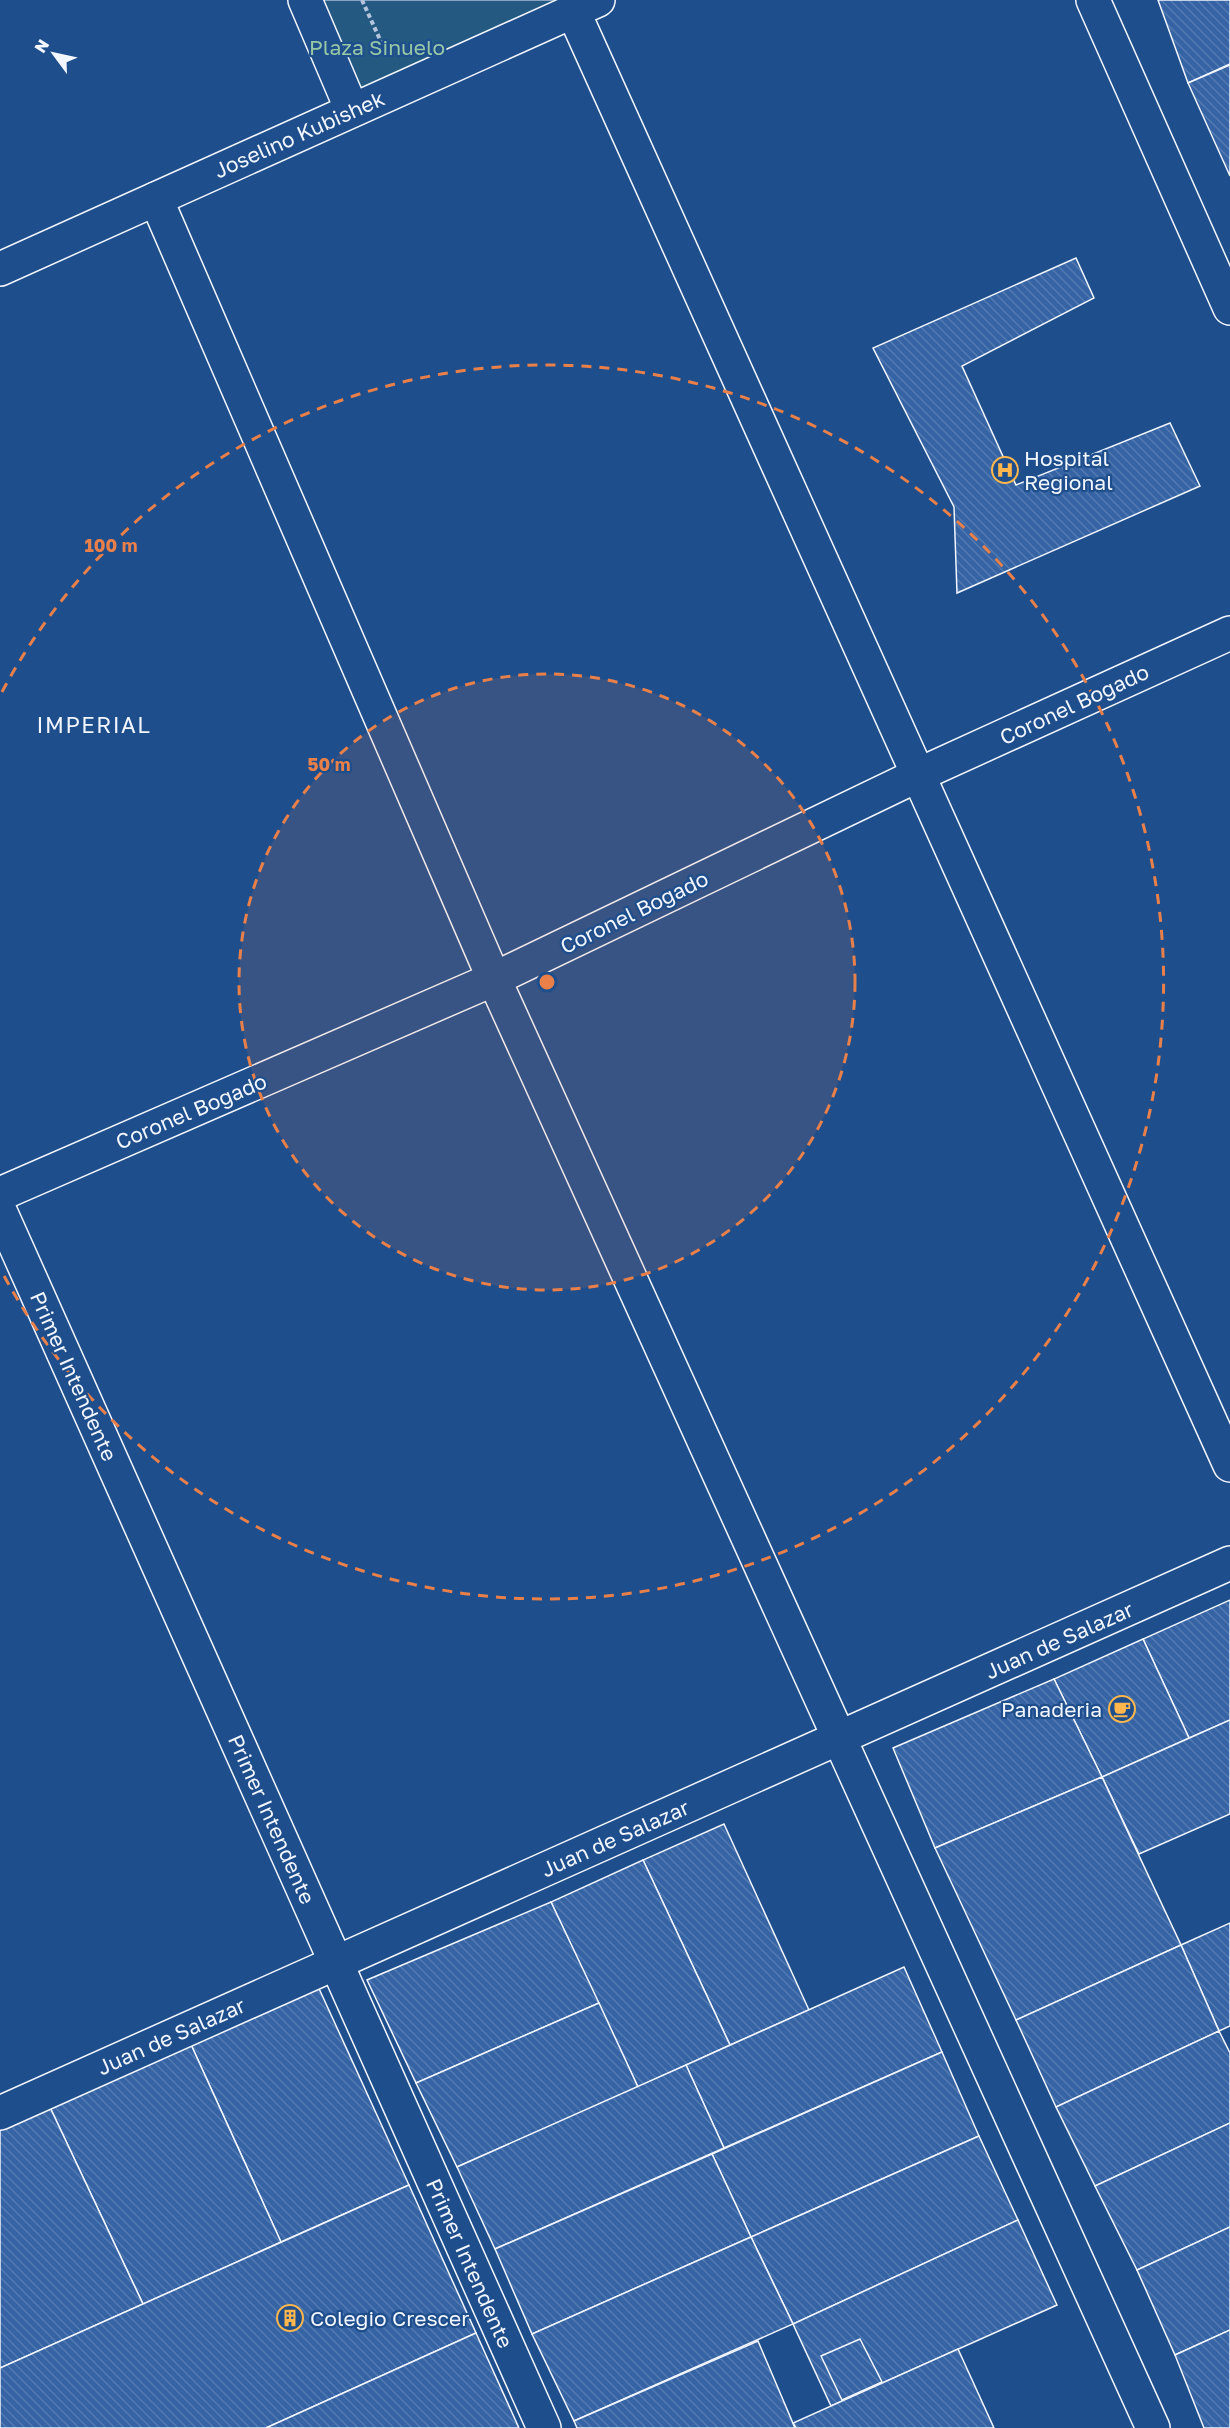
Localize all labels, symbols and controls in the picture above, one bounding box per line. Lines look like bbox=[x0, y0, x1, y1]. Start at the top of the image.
north arrow bbox=[24, 24, 84, 84]
park label: Plaza Sinuelo bbox=[309, 34, 445, 60]
text: N bbox=[30, 35, 53, 56]
street label: Joselino Kubishek bbox=[210, 85, 388, 183]
place label: Hospital Regional bbox=[1024, 445, 1113, 495]
hospital icon: Hospital Regional bbox=[990, 455, 1020, 485]
text: 100 m bbox=[85, 534, 137, 556]
street label: Coronel Bogado bbox=[995, 658, 1153, 750]
district label: IMPERIAL bbox=[37, 711, 151, 738]
text: 50 m bbox=[308, 753, 350, 775]
street label: Coronel Bogado bbox=[556, 865, 712, 959]
centre of rings bbox=[537, 972, 557, 992]
street label: Coronel Bogado bbox=[112, 1067, 270, 1155]
street label: Primer Intendente bbox=[25, 1287, 123, 1465]
street label: Juan de Salazar bbox=[981, 1596, 1137, 1684]
cafe icon: Panaderia bbox=[1107, 1694, 1137, 1724]
place label: Panaderia bbox=[1001, 1696, 1102, 1722]
street label: Primer Intendente bbox=[223, 1730, 321, 1908]
street label: Juan de Salazar bbox=[537, 1794, 693, 1882]
street label: Juan de Salazar bbox=[93, 1992, 249, 2080]
street label: Primer Intendente bbox=[421, 2174, 519, 2352]
building icon: Colegio Crescer bbox=[275, 2303, 305, 2333]
place label: Colegio Crescer bbox=[310, 2305, 469, 2331]

